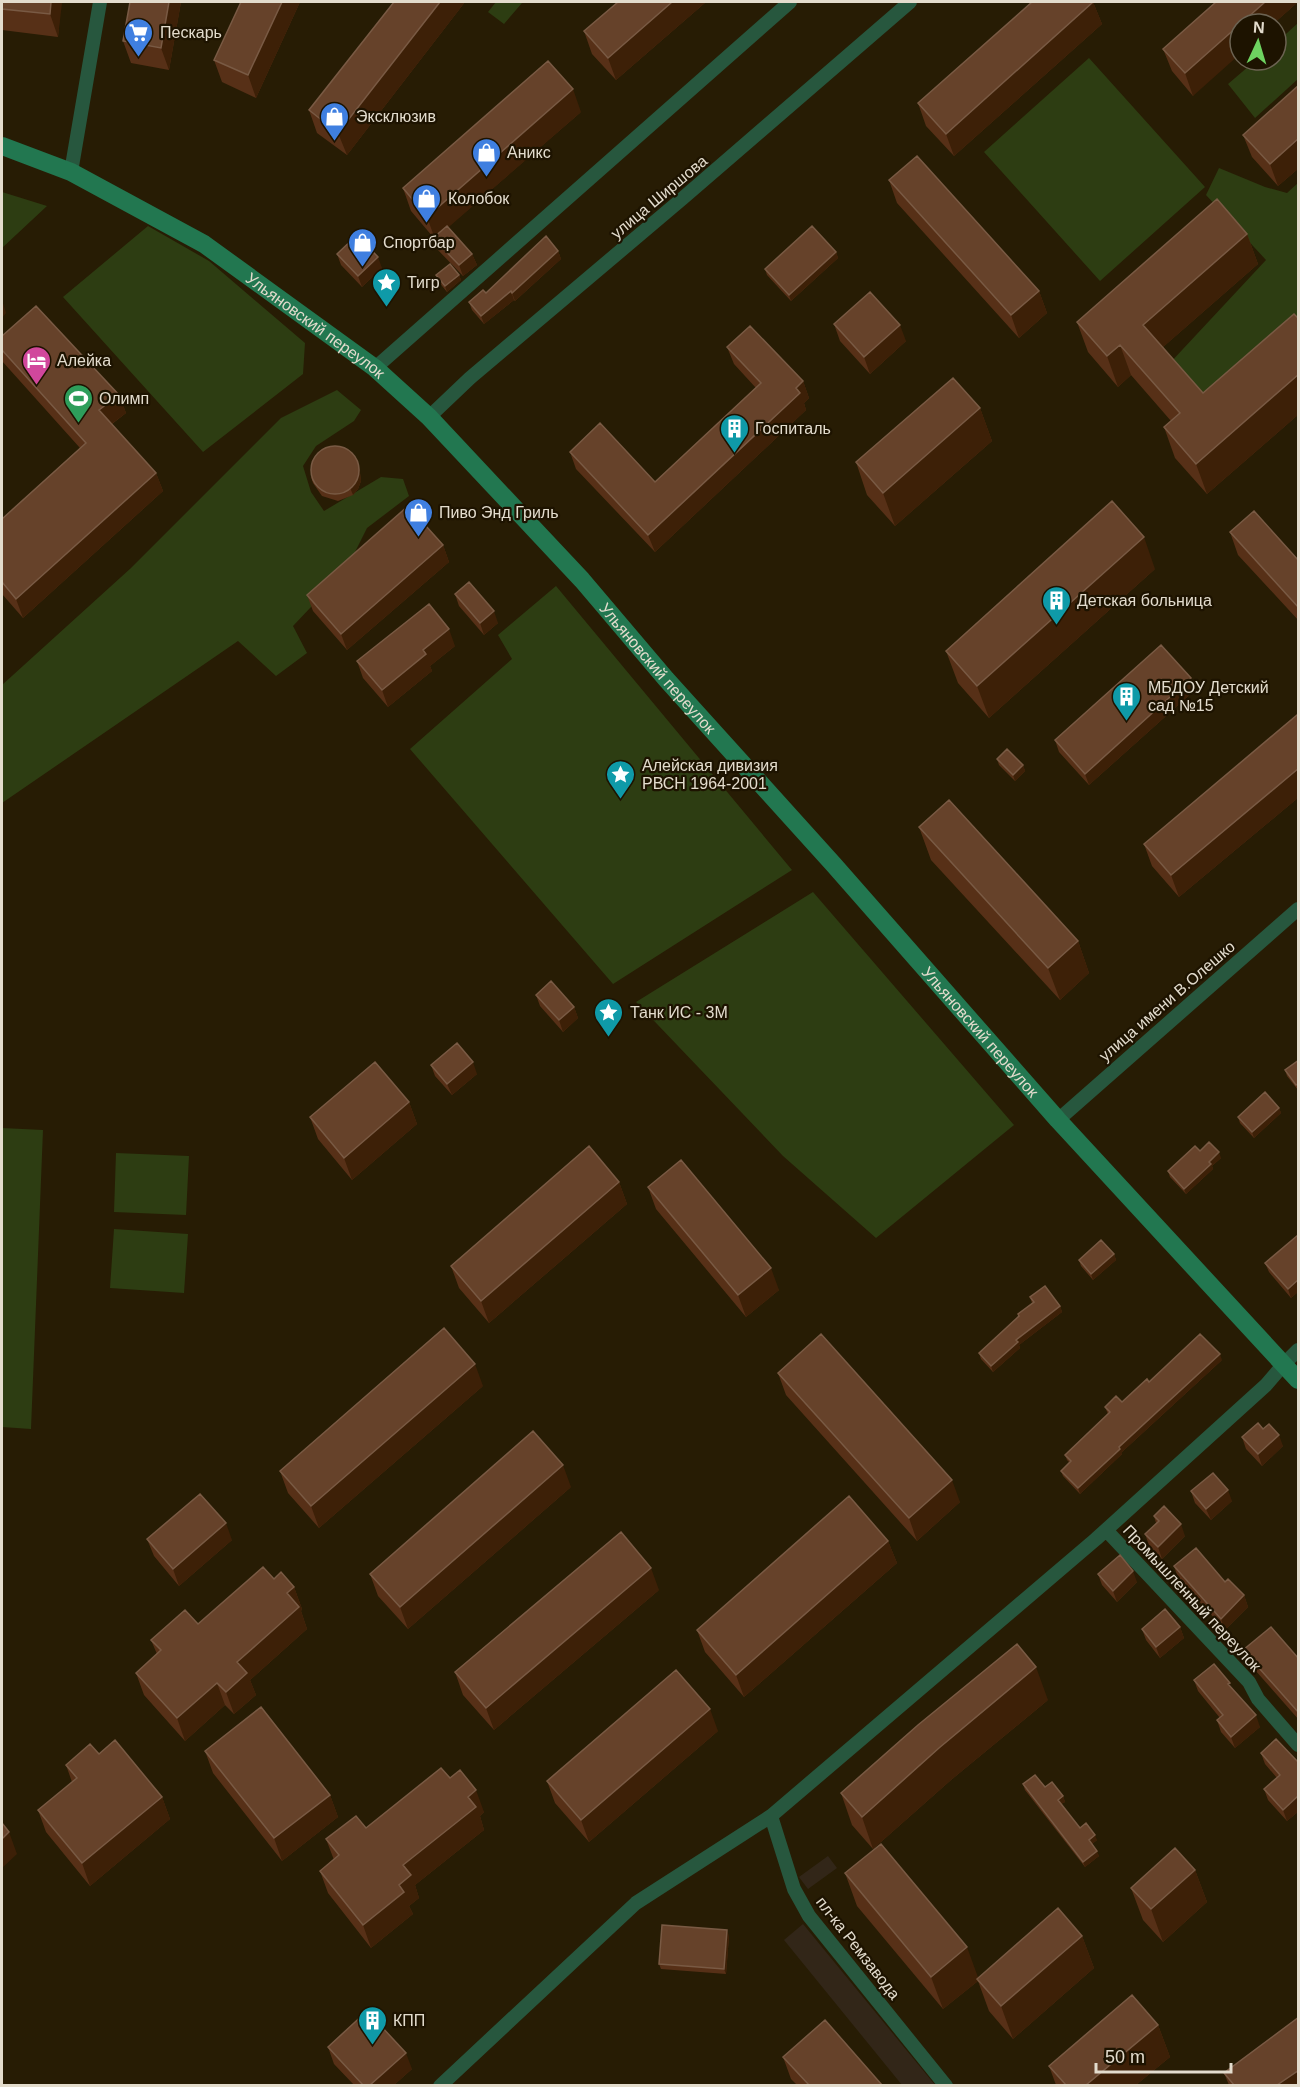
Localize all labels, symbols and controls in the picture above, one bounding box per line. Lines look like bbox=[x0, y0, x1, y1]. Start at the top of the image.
north arrow bbox=[1228, 12, 1288, 72]
supermarket icon: Пескарь bbox=[123, 16, 155, 58]
text: N bbox=[1253, 19, 1265, 36]
place label: Пескарь bbox=[160, 24, 222, 41]
shop icon: Эксклюзив bbox=[319, 100, 351, 142]
place label: Эксклюзив bbox=[356, 108, 436, 125]
shop icon: Аникс bbox=[470, 136, 502, 178]
place label: Аникс bbox=[507, 144, 551, 161]
street label: улица Ширшова bbox=[608, 152, 710, 242]
shop icon: Колобок bbox=[411, 182, 443, 224]
place label: Колобок bbox=[448, 190, 510, 207]
shop icon: Спортбар bbox=[346, 226, 378, 268]
place label: Спортбар bbox=[383, 234, 455, 251]
place icon: Тигр bbox=[370, 266, 402, 308]
street label: Ульяновский переулок bbox=[243, 269, 389, 382]
place label: Тигр bbox=[407, 274, 440, 291]
hotel icon: Алейка bbox=[20, 344, 52, 386]
place label: Алейка bbox=[57, 352, 111, 369]
sports icon: Олимп bbox=[62, 382, 94, 424]
place label: Олимп bbox=[99, 390, 149, 407]
building icon: Госпиталь bbox=[718, 412, 750, 454]
place label: Госпиталь bbox=[755, 420, 831, 437]
shop icon: Пиво Энд Гриль bbox=[402, 496, 434, 538]
place label: Пиво Энд Гриль bbox=[439, 504, 559, 521]
building icon: Детская больница bbox=[1040, 584, 1072, 626]
place label: Детская больница bbox=[1077, 592, 1212, 609]
street label: Ульяновский переулок bbox=[597, 599, 720, 737]
place label: МБДОУ Детский сад №15 bbox=[1148, 679, 1269, 714]
building icon: МБДОУ Детский сад №15 bbox=[1111, 680, 1143, 722]
place label: Алейская дивизия РВСН 1964-2001 bbox=[642, 757, 778, 792]
place icon: Алейская дивизия РВСН 1964-2001 bbox=[605, 758, 637, 800]
street label: улица имени В.Олешко bbox=[1096, 937, 1238, 1064]
street label: Ульяновский переулок bbox=[919, 963, 1043, 1101]
place icon: Танк ИС - 3М bbox=[593, 996, 625, 1038]
place label: Танк ИС - 3М bbox=[630, 1004, 728, 1021]
street label: Промышленный переулок bbox=[1120, 1521, 1265, 1675]
street label: пл-ка Ремзавода bbox=[813, 1893, 903, 2003]
building icon: КПП bbox=[356, 2004, 388, 2046]
place label: КПП bbox=[393, 2012, 425, 2029]
scale bar bbox=[1096, 2036, 1231, 2074]
text: 50 m bbox=[1105, 2047, 1145, 2067]

